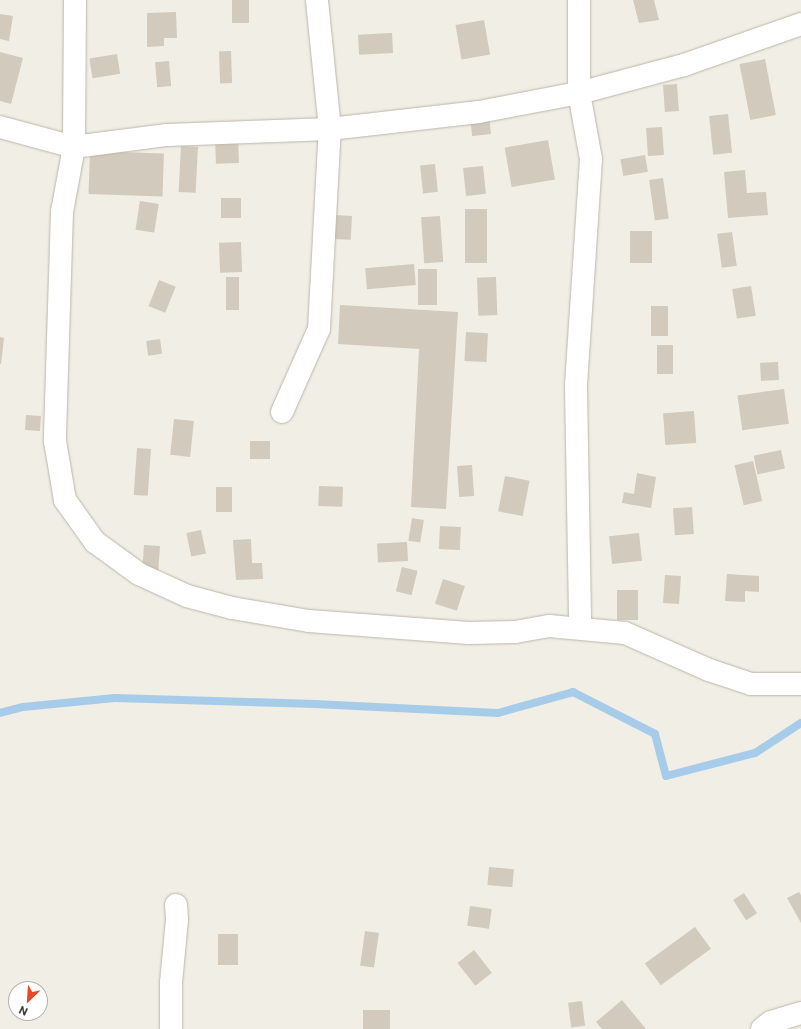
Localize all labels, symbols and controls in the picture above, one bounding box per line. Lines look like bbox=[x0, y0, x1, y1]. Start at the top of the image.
north arrow bbox=[8, 981, 48, 1021]
text: N bbox=[17, 1004, 30, 1019]

